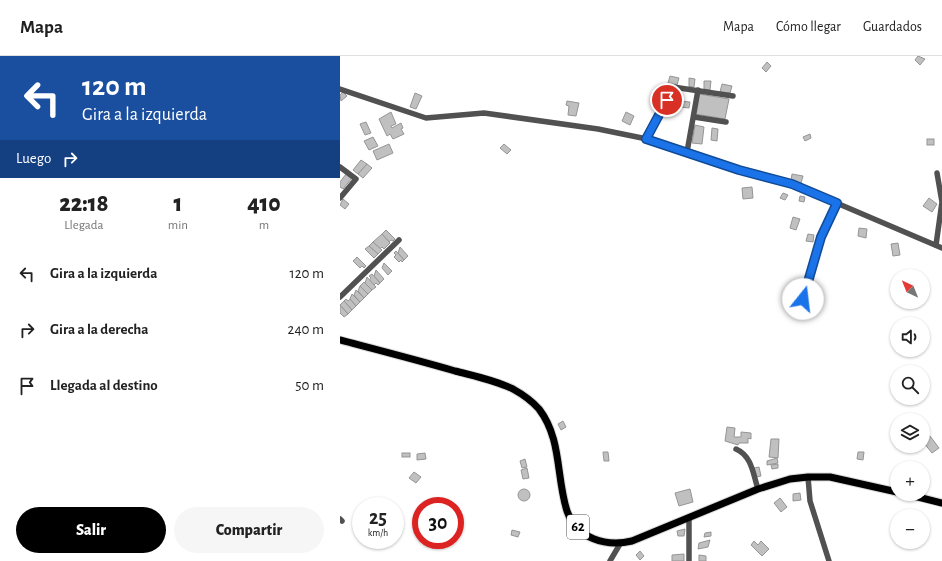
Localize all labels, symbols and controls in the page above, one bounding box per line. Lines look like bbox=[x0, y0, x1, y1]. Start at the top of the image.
text: Mapa bbox=[20, 18, 63, 37]
text: Mapa bbox=[723, 20, 754, 34]
text: Cómo llegar bbox=[776, 20, 841, 34]
text: Guardados bbox=[863, 20, 922, 34]
icon: left bbox=[16, 72, 68, 124]
text: 120 m bbox=[82, 73, 147, 101]
pin bbox=[650, 83, 684, 117]
icon: arrive bbox=[656, 89, 678, 111]
text: Gira a la izquierda bbox=[82, 106, 207, 124]
icon: right bbox=[59, 148, 81, 170]
text: Luego bbox=[16, 151, 51, 166]
text: 22:18 bbox=[59, 192, 109, 216]
text: 1 bbox=[173, 192, 182, 216]
text: 410 bbox=[247, 192, 281, 216]
text: Llegada bbox=[64, 219, 104, 232]
text: min bbox=[168, 219, 188, 232]
text: m bbox=[259, 219, 269, 232]
icon: left bbox=[16, 263, 38, 285]
text: Gira a la izquierda bbox=[50, 266, 157, 281]
text: 120 m bbox=[290, 266, 324, 281]
north arrow bbox=[890, 269, 930, 309]
map controls bbox=[890, 269, 930, 549]
position arrow bbox=[782, 278, 824, 320]
button: sound bbox=[890, 317, 930, 357]
icon: right bbox=[16, 319, 38, 341]
text: Gira a la derecha bbox=[50, 322, 149, 337]
text: 240 m bbox=[288, 322, 324, 337]
button: search bbox=[890, 365, 930, 405]
icon: arrive bbox=[16, 375, 38, 397]
text: Llegada al destino bbox=[50, 378, 158, 393]
text: 50 m bbox=[295, 378, 324, 393]
button: layers bbox=[890, 413, 930, 453]
button: + bbox=[890, 461, 930, 501]
speed limit sign: 30 bbox=[412, 497, 464, 549]
button: Salir bbox=[16, 507, 166, 553]
button: Compartir bbox=[174, 507, 324, 553]
text: 25 bbox=[369, 508, 387, 528]
button: − bbox=[890, 509, 930, 549]
road number: 62 bbox=[567, 515, 589, 539]
text: km/h bbox=[368, 528, 388, 538]

